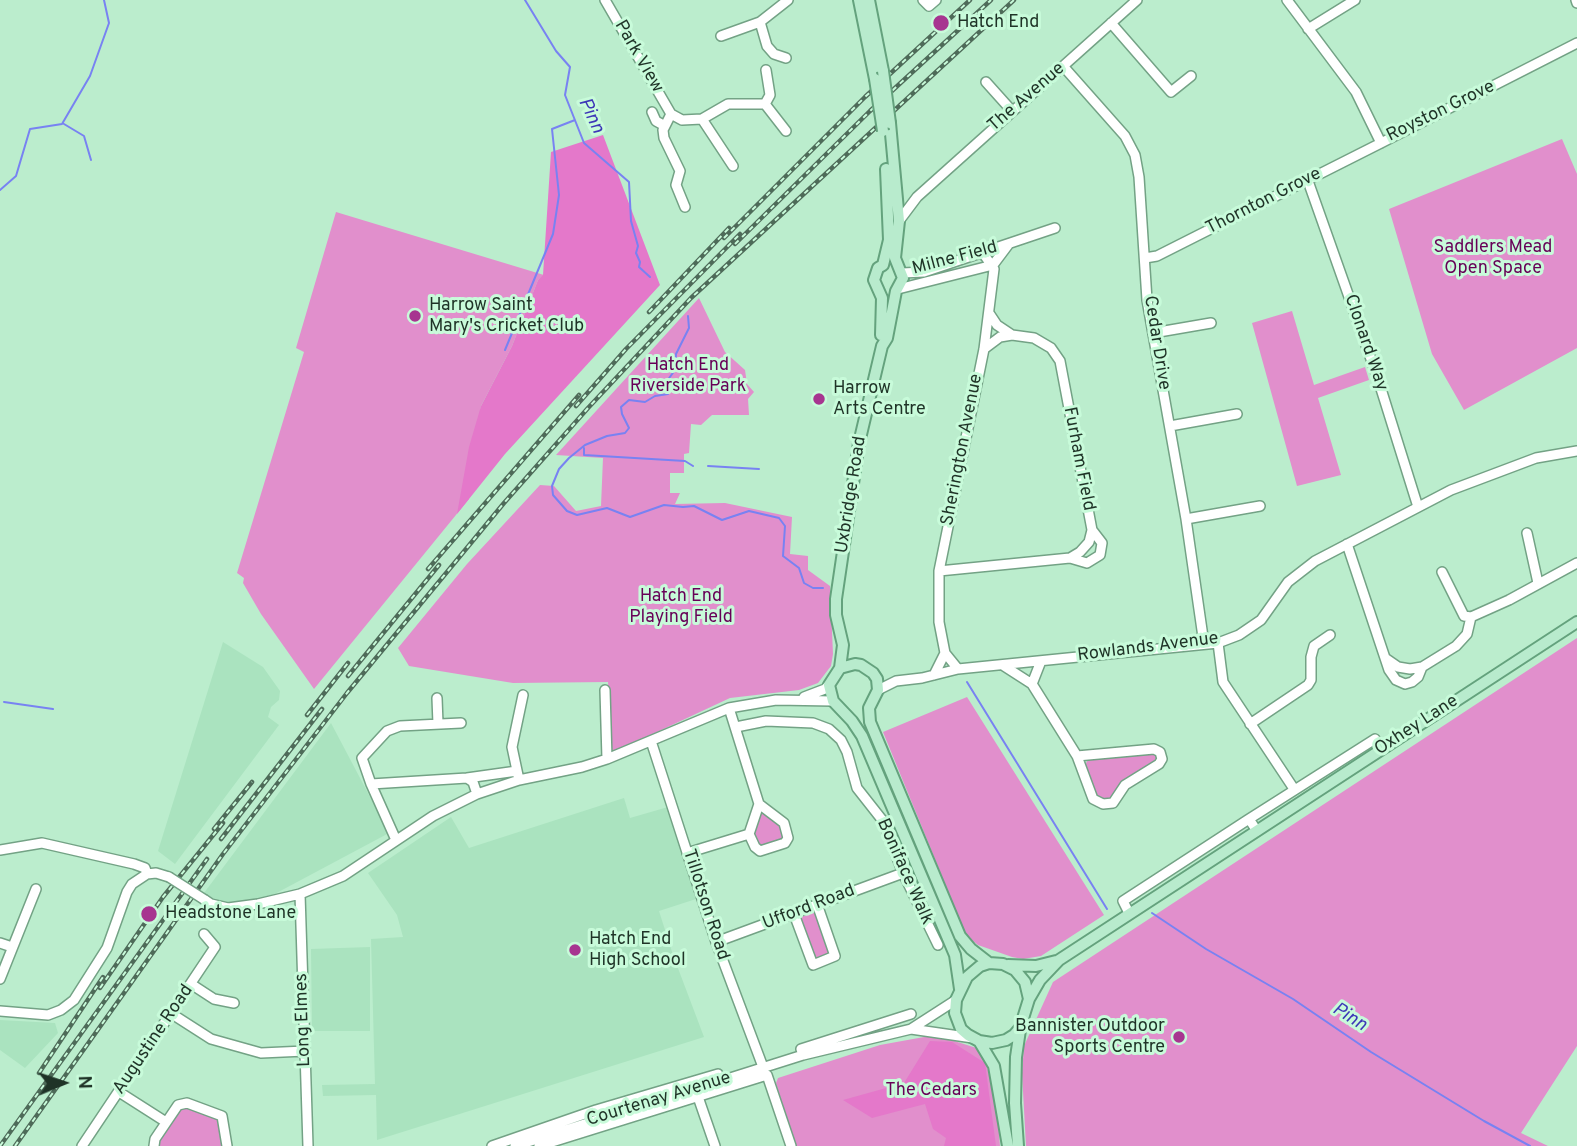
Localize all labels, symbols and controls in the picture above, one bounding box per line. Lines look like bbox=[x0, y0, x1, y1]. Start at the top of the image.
place label: Hatch End bbox=[957, 12, 1039, 34]
marker: Hatch End bbox=[931, 13, 951, 33]
street label: Park View bbox=[609, 17, 667, 97]
street label: The Avenue bbox=[984, 59, 1070, 137]
street label: Royston Grove bbox=[1383, 77, 1499, 147]
water label: Pinn bbox=[572, 94, 608, 138]
street label: Thornton Grove bbox=[1203, 164, 1325, 240]
street label: Milne Field bbox=[910, 237, 1000, 281]
park label: Saddlers Mead Open Space bbox=[1434, 237, 1552, 280]
street label: Clonard Way bbox=[1338, 292, 1392, 394]
street label: Cedar Drive bbox=[1138, 294, 1174, 392]
place label: Harrow Saint Mary's Cricket Club bbox=[429, 295, 584, 338]
marker: Harrow Saint Mary's Cricket Club bbox=[407, 308, 423, 324]
park label: Hatch End Riverside Park bbox=[630, 355, 746, 398]
street label: Sherington Avenue bbox=[938, 372, 988, 528]
place label: Harrow Arts Centre bbox=[833, 378, 926, 420]
marker: Harrow Arts Centre bbox=[811, 391, 827, 407]
street label: Furham Field bbox=[1057, 405, 1099, 513]
street label: Uxbridge Road bbox=[832, 435, 872, 555]
park label: Hatch End Playing Field bbox=[629, 586, 733, 628]
street label: Rowlands Avenue bbox=[1076, 629, 1220, 667]
street label: Oxhey Lane bbox=[1371, 691, 1463, 761]
street label: Boniface Walk bbox=[871, 816, 937, 928]
street label: Tillotson Road bbox=[677, 847, 733, 963]
street label: Ufford Road bbox=[760, 881, 858, 935]
place label: Headstone Lane bbox=[165, 903, 296, 925]
marker: Headstone Lane bbox=[139, 904, 159, 924]
place label: Hatch End High School bbox=[589, 929, 686, 972]
marker: Hatch End High School bbox=[567, 942, 583, 958]
street label: Long Elmes bbox=[292, 973, 316, 1067]
street label: Augustine Road bbox=[109, 981, 199, 1099]
water label: Pinn bbox=[1327, 999, 1371, 1037]
place label: Bannister Outdoor Sports Centre bbox=[1015, 1016, 1165, 1058]
marker: Bannister Outdoor Sports Centre bbox=[1171, 1029, 1187, 1045]
north arrow bbox=[28, 1048, 98, 1118]
street label: Courtenay Avenue bbox=[584, 1068, 734, 1132]
text: N bbox=[72, 1075, 96, 1090]
park label: The Cedars bbox=[885, 1080, 977, 1102]

